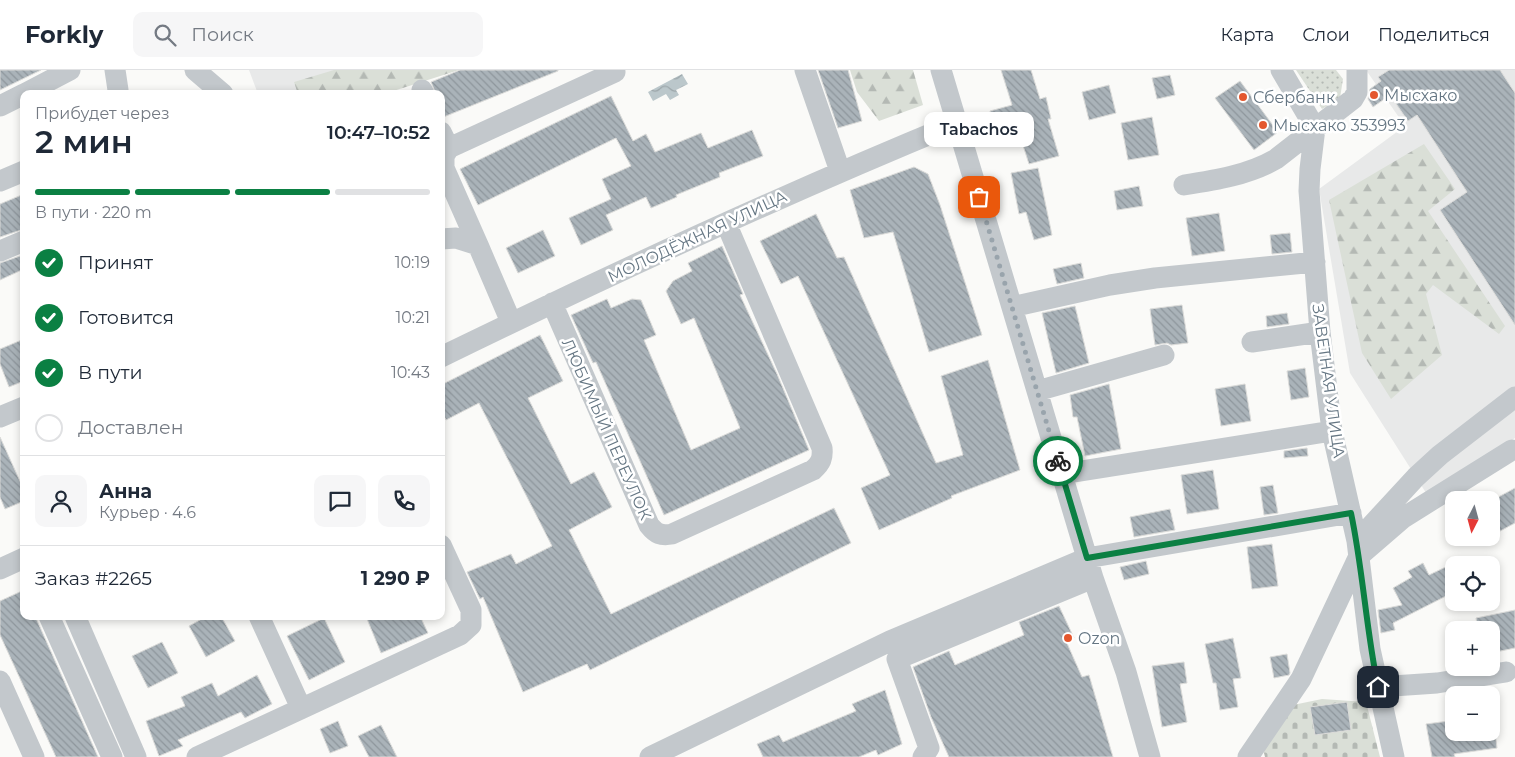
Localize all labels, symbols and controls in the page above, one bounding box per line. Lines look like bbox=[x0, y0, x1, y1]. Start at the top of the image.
search box bbox=[133, 12, 483, 57]
text: Forkly bbox=[25, 20, 103, 49]
icon: search bbox=[151, 21, 179, 49]
text: Поиск bbox=[191, 23, 254, 46]
text: Карта bbox=[1220, 24, 1274, 46]
text: Слои bbox=[1302, 24, 1350, 46]
text: Поделиться bbox=[1378, 24, 1490, 46]
place label: Мысхако bbox=[1384, 86, 1457, 105]
place label: Сбербанк bbox=[1253, 88, 1336, 107]
marker: Мысхако bbox=[1368, 89, 1380, 101]
marker: Сбербанк bbox=[1237, 91, 1249, 103]
text: Прибудет через bbox=[35, 104, 170, 123]
callout: Tabachos bbox=[924, 112, 1034, 147]
place label: Мысхако 353993 bbox=[1273, 116, 1406, 135]
marker: Мысхако 353993 bbox=[1257, 119, 1269, 131]
text: Tabachos bbox=[940, 120, 1018, 139]
text: 10:47–10:52 bbox=[327, 121, 430, 144]
text: 2 мин bbox=[35, 122, 133, 161]
pin bbox=[958, 176, 1000, 218]
icon: bag bbox=[965, 183, 993, 211]
street label: МОЛОДЁЖНАЯ УЛИЦА bbox=[604, 186, 790, 286]
text: В пути · 220 m bbox=[35, 203, 152, 222]
icon: check bbox=[35, 249, 63, 277]
text: Принят bbox=[78, 251, 153, 274]
text: 10:19 bbox=[395, 253, 430, 272]
street label: ЗАВЕТНАЯ УЛИЦА bbox=[1308, 303, 1349, 459]
icon: check bbox=[35, 304, 63, 332]
text: Готовится bbox=[78, 306, 174, 329]
text: 10:21 bbox=[395, 308, 430, 327]
street label: ЛЮБИМЫЙ ПЕРЕУЛОК bbox=[558, 336, 655, 523]
icon: check bbox=[35, 359, 63, 387]
text: В пути bbox=[78, 361, 143, 384]
text: 10:43 bbox=[391, 363, 430, 382]
text: Доставлен bbox=[78, 416, 184, 439]
courier bbox=[1033, 436, 1083, 486]
icon: bike bbox=[1044, 447, 1072, 475]
button: person bbox=[35, 475, 87, 527]
button: chat bbox=[314, 475, 366, 527]
button: phone bbox=[378, 475, 430, 527]
text: Анна bbox=[99, 480, 152, 503]
north arrow bbox=[1445, 491, 1500, 546]
map controls bbox=[1445, 491, 1500, 741]
text: Курьер · 4.6 bbox=[99, 503, 196, 522]
button: locate bbox=[1445, 556, 1500, 611]
text: Заказ #2265 bbox=[35, 567, 152, 590]
text: 1 290 ₽ bbox=[361, 567, 430, 590]
button: + bbox=[1445, 621, 1500, 676]
place label: Ozon bbox=[1078, 629, 1120, 648]
marker: Ozon bbox=[1062, 632, 1074, 644]
pin bbox=[1357, 666, 1399, 708]
icon: home bbox=[1364, 673, 1392, 701]
button: − bbox=[1445, 686, 1500, 741]

